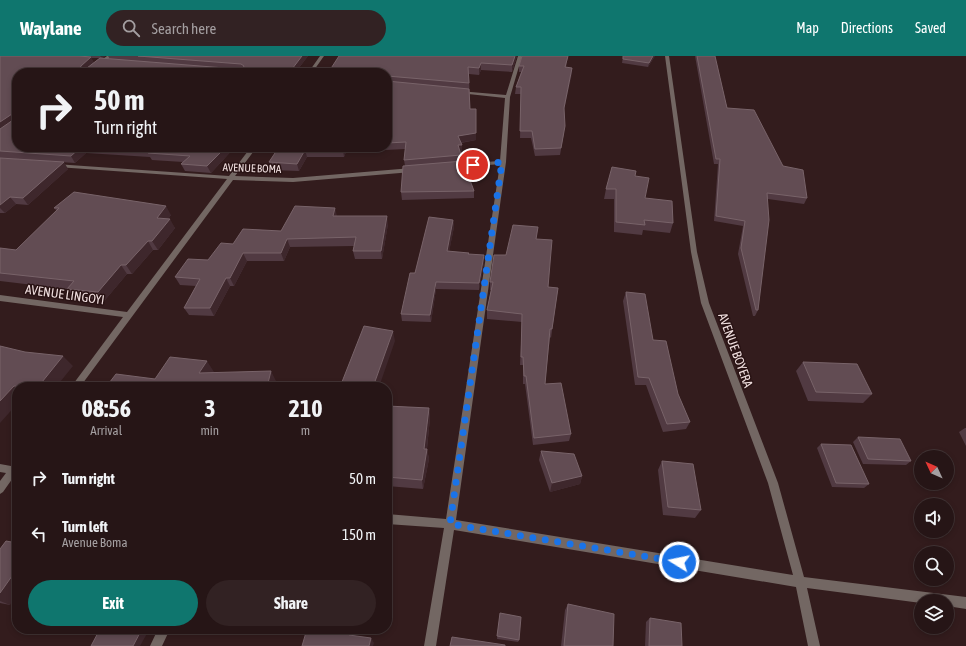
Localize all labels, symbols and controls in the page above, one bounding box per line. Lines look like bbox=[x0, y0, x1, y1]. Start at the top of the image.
search box bbox=[106, 10, 386, 46]
text: Waylane bbox=[20, 17, 82, 39]
icon: search bbox=[120, 17, 142, 39]
text: Search here bbox=[152, 20, 216, 37]
text: Map bbox=[796, 20, 819, 36]
text: Directions bbox=[841, 20, 893, 36]
text: Saved bbox=[915, 20, 946, 36]
icon: right bbox=[28, 84, 80, 136]
text: 50 m bbox=[94, 84, 144, 116]
text: Turn right bbox=[94, 117, 157, 138]
pin bbox=[456, 148, 490, 182]
icon: arrive bbox=[462, 154, 484, 176]
street label: AVENUE BOMA bbox=[222, 161, 282, 175]
street label: AVENUE LINGOYI bbox=[24, 282, 106, 307]
street label: AVENUE BOYERA bbox=[715, 311, 756, 390]
text: 08:56 bbox=[82, 395, 131, 422]
text: 3 bbox=[204, 395, 215, 422]
text: 210 bbox=[289, 395, 322, 422]
text: Arrival bbox=[90, 423, 122, 438]
text: min bbox=[200, 423, 219, 438]
text: m bbox=[301, 423, 310, 438]
north arrow bbox=[914, 450, 954, 490]
map controls bbox=[914, 450, 954, 634]
icon: right bbox=[28, 467, 50, 489]
text: Turn right bbox=[62, 470, 115, 487]
text: 50 m bbox=[349, 470, 376, 487]
button: sound bbox=[914, 498, 954, 538]
text: Turn left bbox=[62, 518, 108, 535]
icon: left bbox=[28, 523, 50, 545]
text: 150 m bbox=[342, 526, 376, 543]
text: Avenue Boma bbox=[62, 535, 127, 550]
position arrow bbox=[658, 541, 700, 583]
button: search bbox=[914, 546, 954, 586]
button: Exit bbox=[28, 580, 198, 626]
button: Share bbox=[206, 580, 376, 626]
button: layers bbox=[914, 594, 954, 634]

